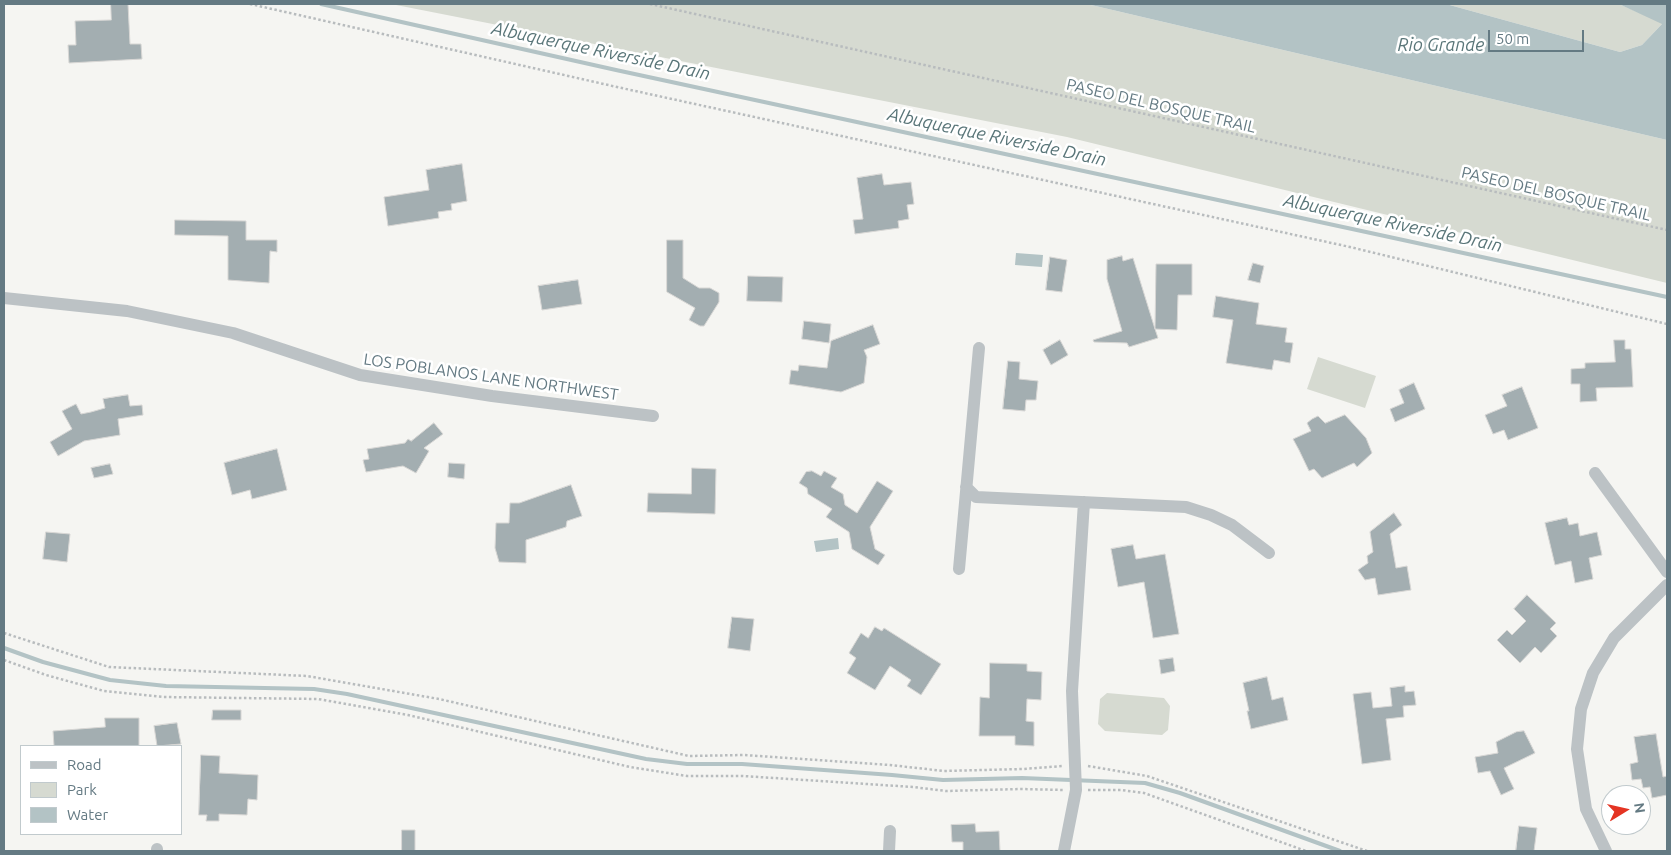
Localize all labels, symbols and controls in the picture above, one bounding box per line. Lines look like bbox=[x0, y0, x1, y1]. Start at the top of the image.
water label: Albuquerque Riverside Drain bbox=[490, 17, 712, 85]
scale bar bbox=[1491, 20, 1587, 52]
text: 50 m bbox=[1496, 30, 1529, 47]
water label: Rio Grande bbox=[1398, 34, 1484, 56]
street label: PASEO DEL BOSQUE TRAIL bbox=[1064, 75, 1258, 137]
water label: Albuquerque Riverside Drain bbox=[886, 103, 1108, 171]
street label: PASEO DEL BOSQUE TRAIL bbox=[1459, 163, 1653, 225]
water label: Albuquerque Riverside Drain bbox=[1282, 189, 1504, 257]
street label: LOS POBLANOS LANE NORTHWEST bbox=[362, 350, 620, 404]
legend bbox=[20, 745, 182, 835]
text: Road bbox=[67, 756, 102, 773]
text: Park bbox=[67, 781, 97, 798]
north arrow bbox=[1601, 785, 1651, 835]
text: N bbox=[1631, 801, 1649, 814]
text: Water bbox=[67, 806, 108, 823]

